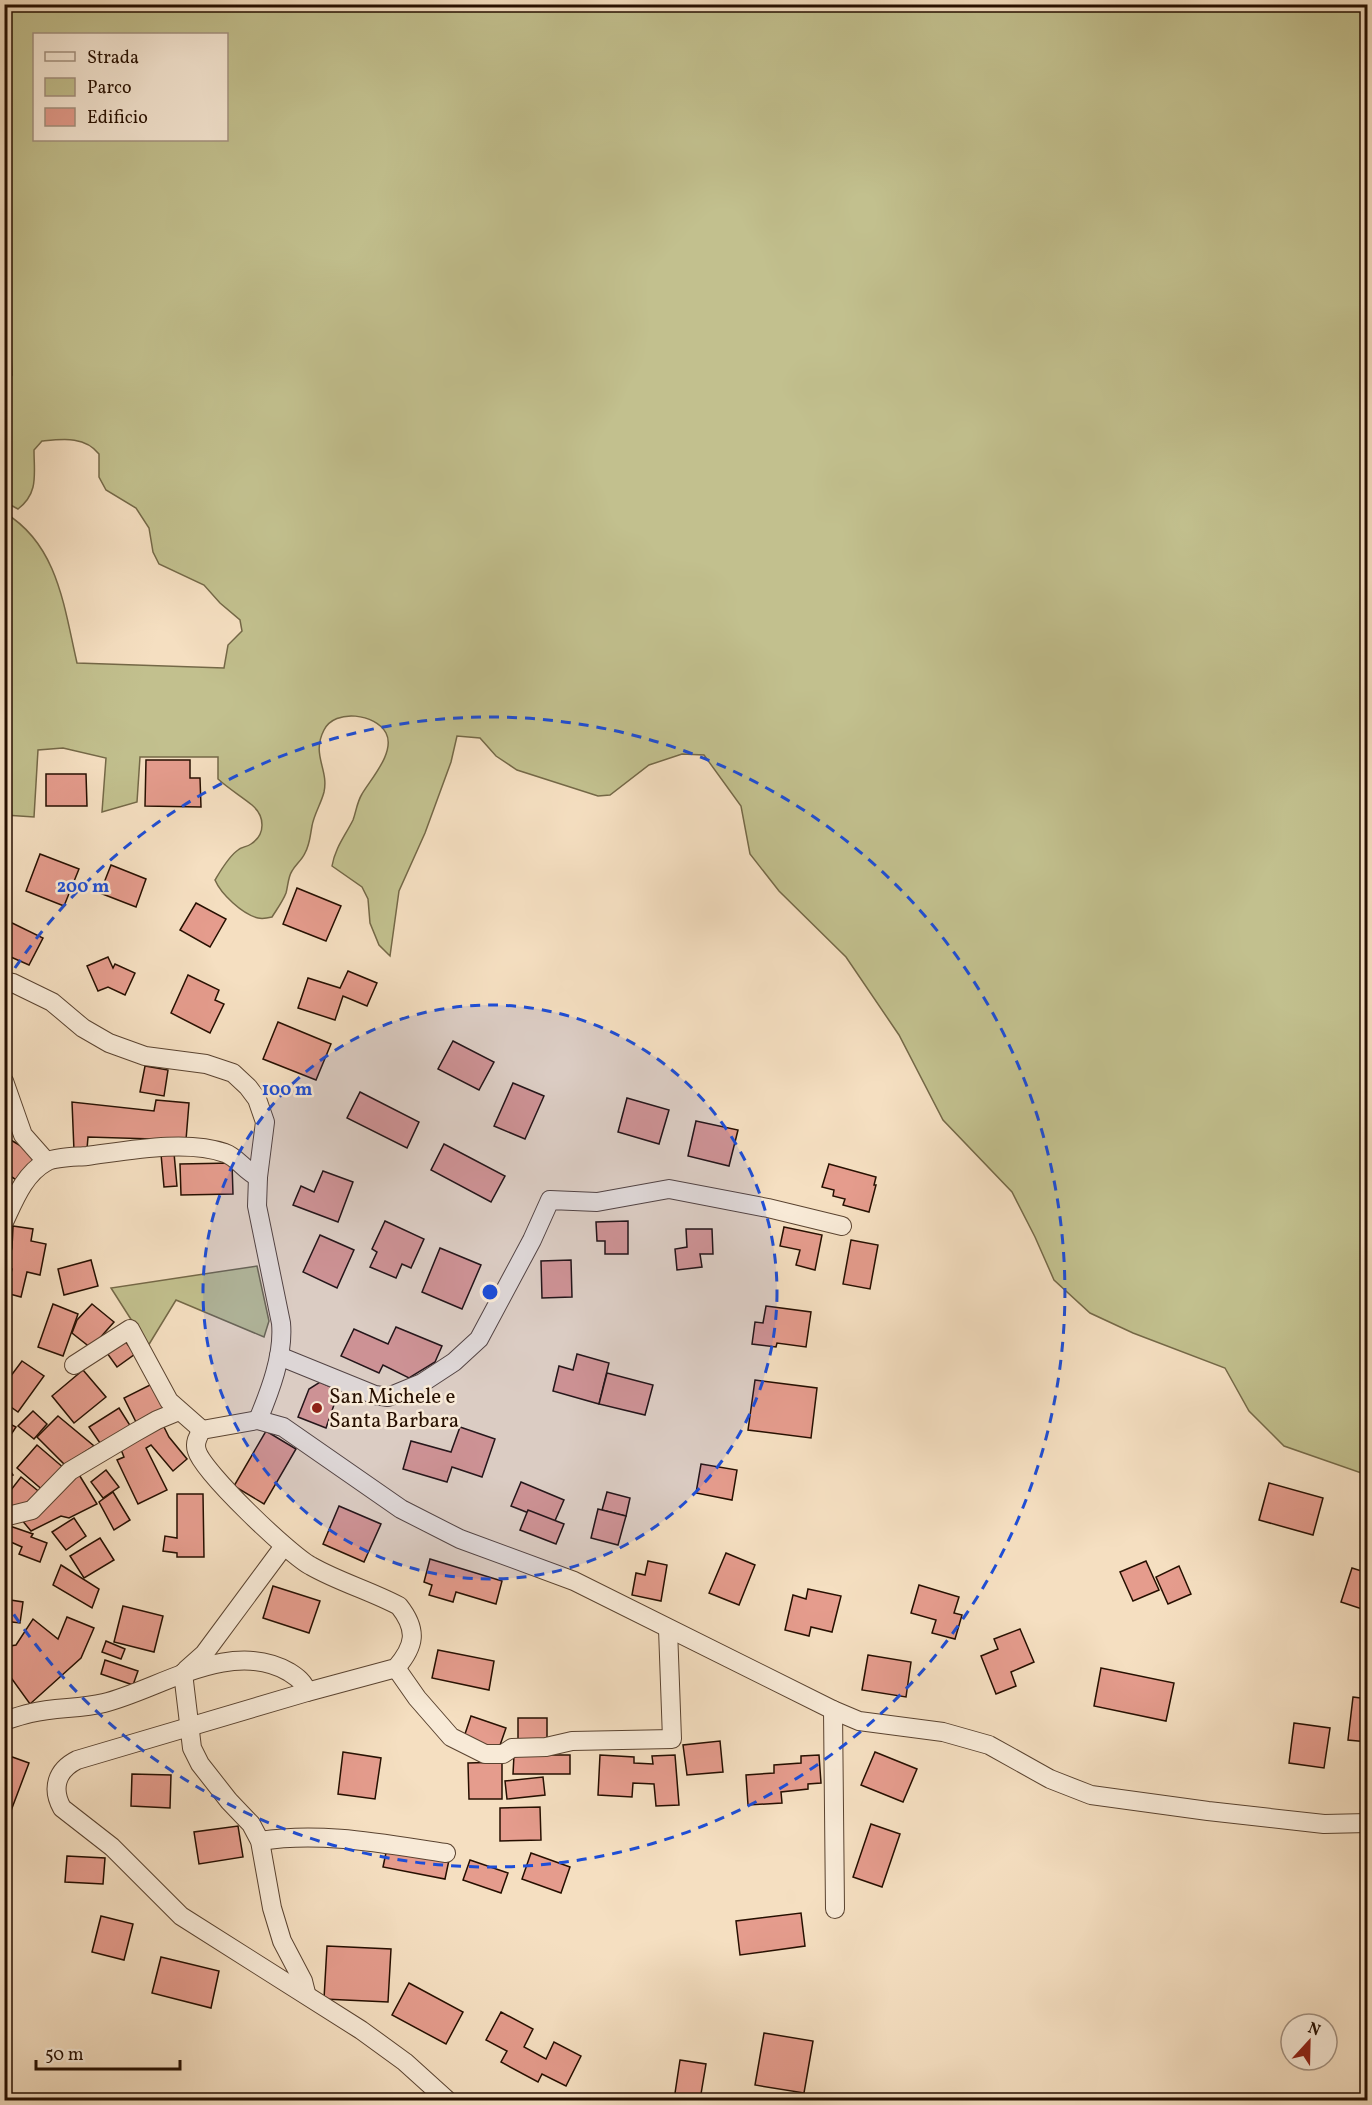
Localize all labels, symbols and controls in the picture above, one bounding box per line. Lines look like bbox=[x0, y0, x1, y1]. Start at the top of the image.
legend bbox=[33, 33, 228, 141]
text: Strada bbox=[87, 46, 139, 71]
text: Parco bbox=[87, 76, 132, 101]
text: Edificio bbox=[87, 106, 148, 131]
text: 200 m bbox=[57, 875, 109, 900]
text: 100 m bbox=[262, 1078, 312, 1103]
centre of rings bbox=[480, 1282, 500, 1302]
place label: San Michele e Santa Barbara bbox=[329, 1383, 459, 1436]
marker: San Michele e Santa Barbara bbox=[310, 1401, 324, 1415]
north arrow bbox=[1279, 2012, 1339, 2072]
text: N bbox=[1304, 2018, 1324, 2042]
scale bar bbox=[36, 2033, 180, 2071]
text: 50 m bbox=[45, 2043, 84, 2068]

